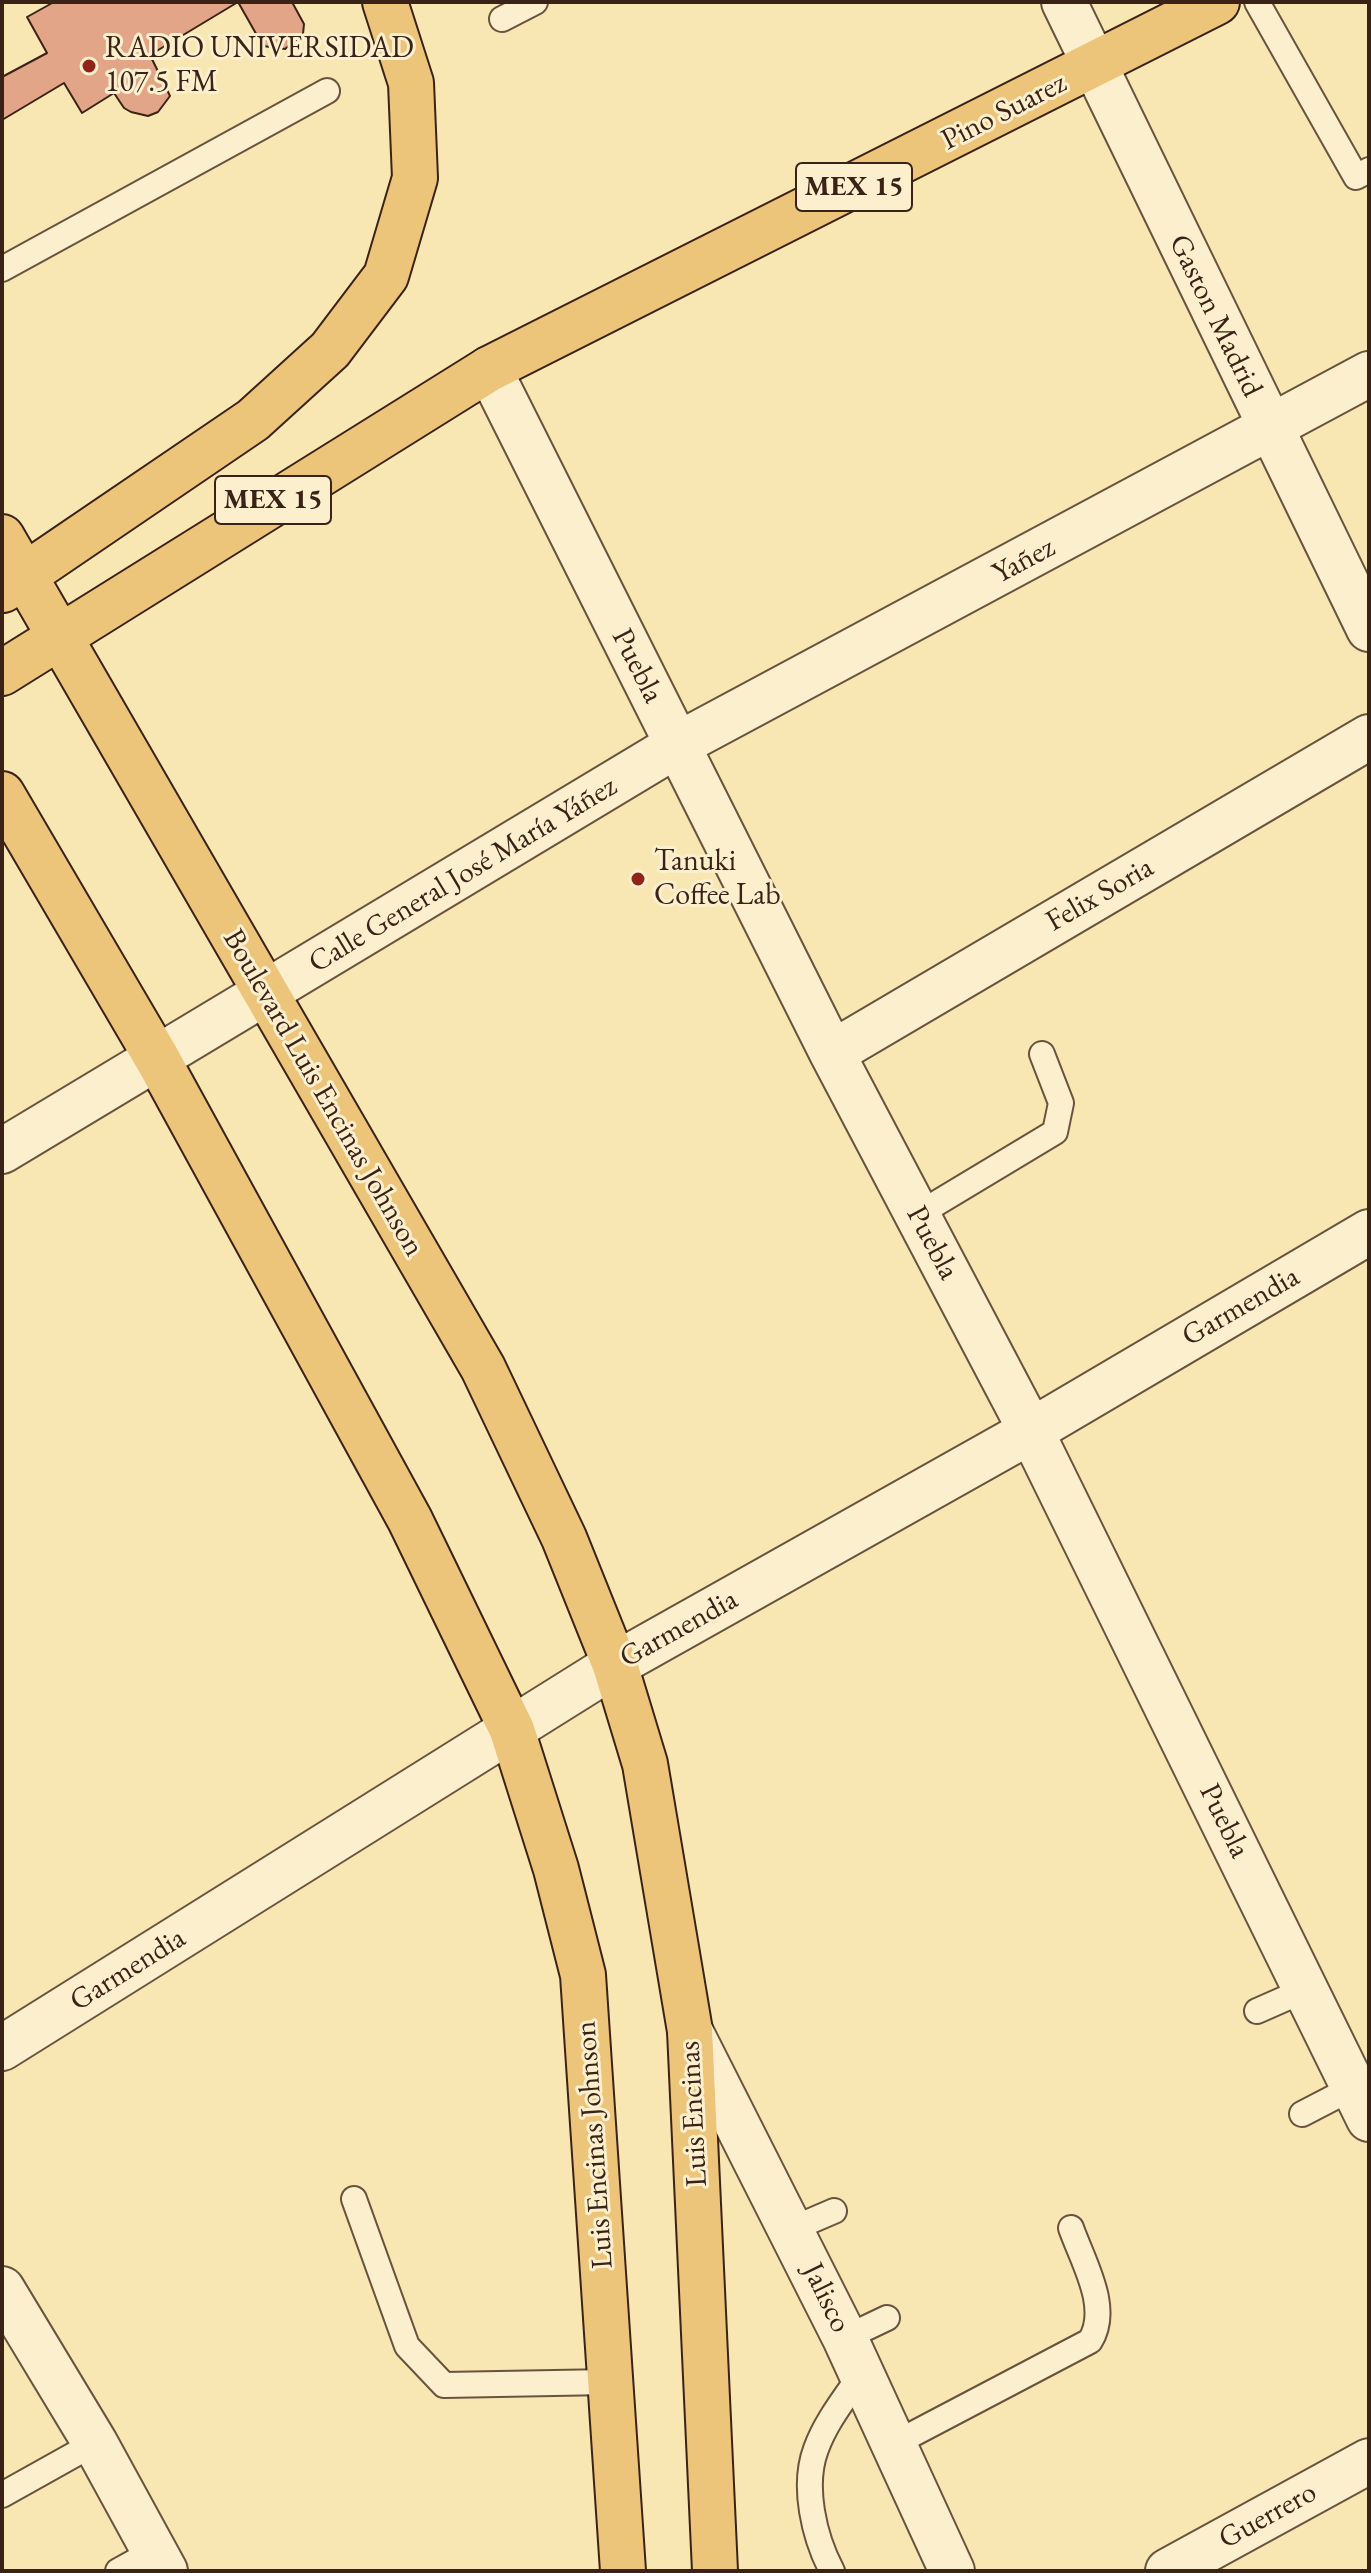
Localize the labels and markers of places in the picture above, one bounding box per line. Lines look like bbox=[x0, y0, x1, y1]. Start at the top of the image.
place label: RADIO UNIVERSIDAD 107.5 FM bbox=[105, 31, 414, 102]
marker: RADIO UNIVERSIDAD 107.5 FM bbox=[80, 57, 98, 75]
place label: Tanuki Coffee Lab bbox=[654, 844, 781, 914]
marker: Tanuki Coffee Lab bbox=[629, 870, 647, 888]

